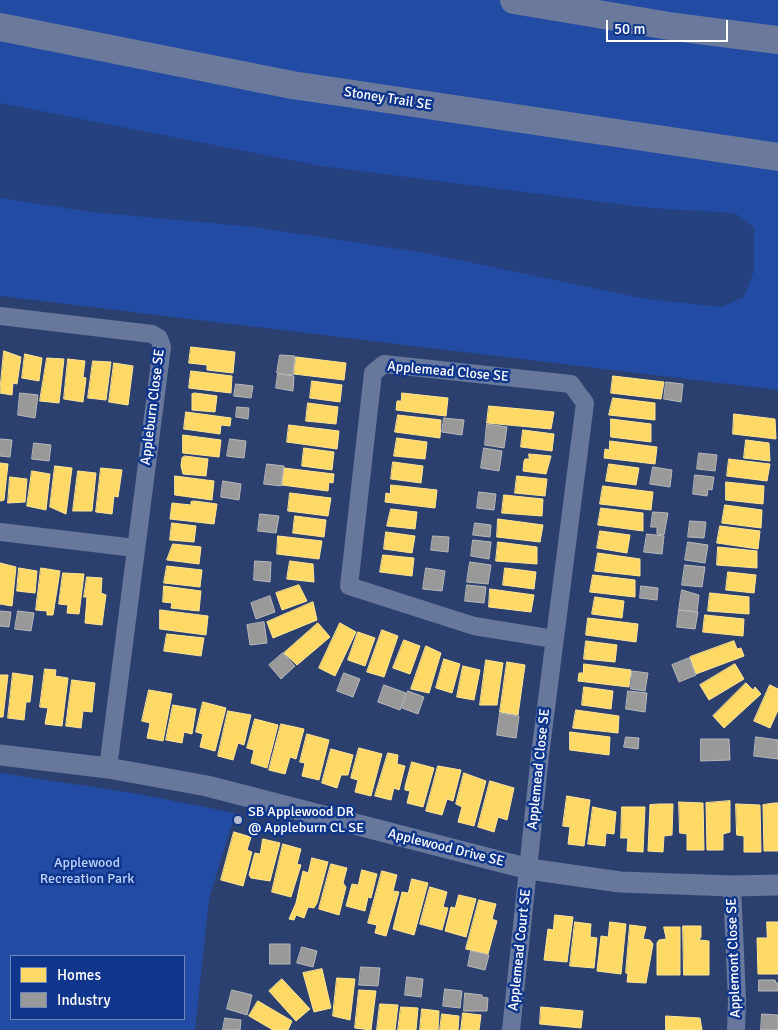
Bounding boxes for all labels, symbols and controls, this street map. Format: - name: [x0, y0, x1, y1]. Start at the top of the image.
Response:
- scale bar: [608, 10, 730, 42]
- text: 50 m: [614, 20, 645, 38]
- street label: Stoney Trail SE: [343, 84, 433, 114]
- street label: Appleburn Close SE: [138, 348, 168, 466]
- street label: Applemead Close SE: [387, 358, 509, 386]
- street label: Applemead Close SE: [524, 708, 554, 830]
- place label: SB Applewood DR @ Appleburn CL SE: [248, 804, 364, 836]
- marker: SB Applewood DR @ Appleburn CL SE: [232, 814, 244, 826]
- street label: Applewood Drive SE: [386, 825, 506, 871]
- park label: Applewood Recreation Park: [40, 855, 134, 888]
- street label: Applemead Court SE: [505, 888, 535, 1012]
- street label: Applemont Close SE: [724, 898, 744, 1018]
- legend: [10, 955, 185, 1020]
- text: Homes: [57, 966, 101, 984]
- text: Industry: [57, 991, 110, 1009]

